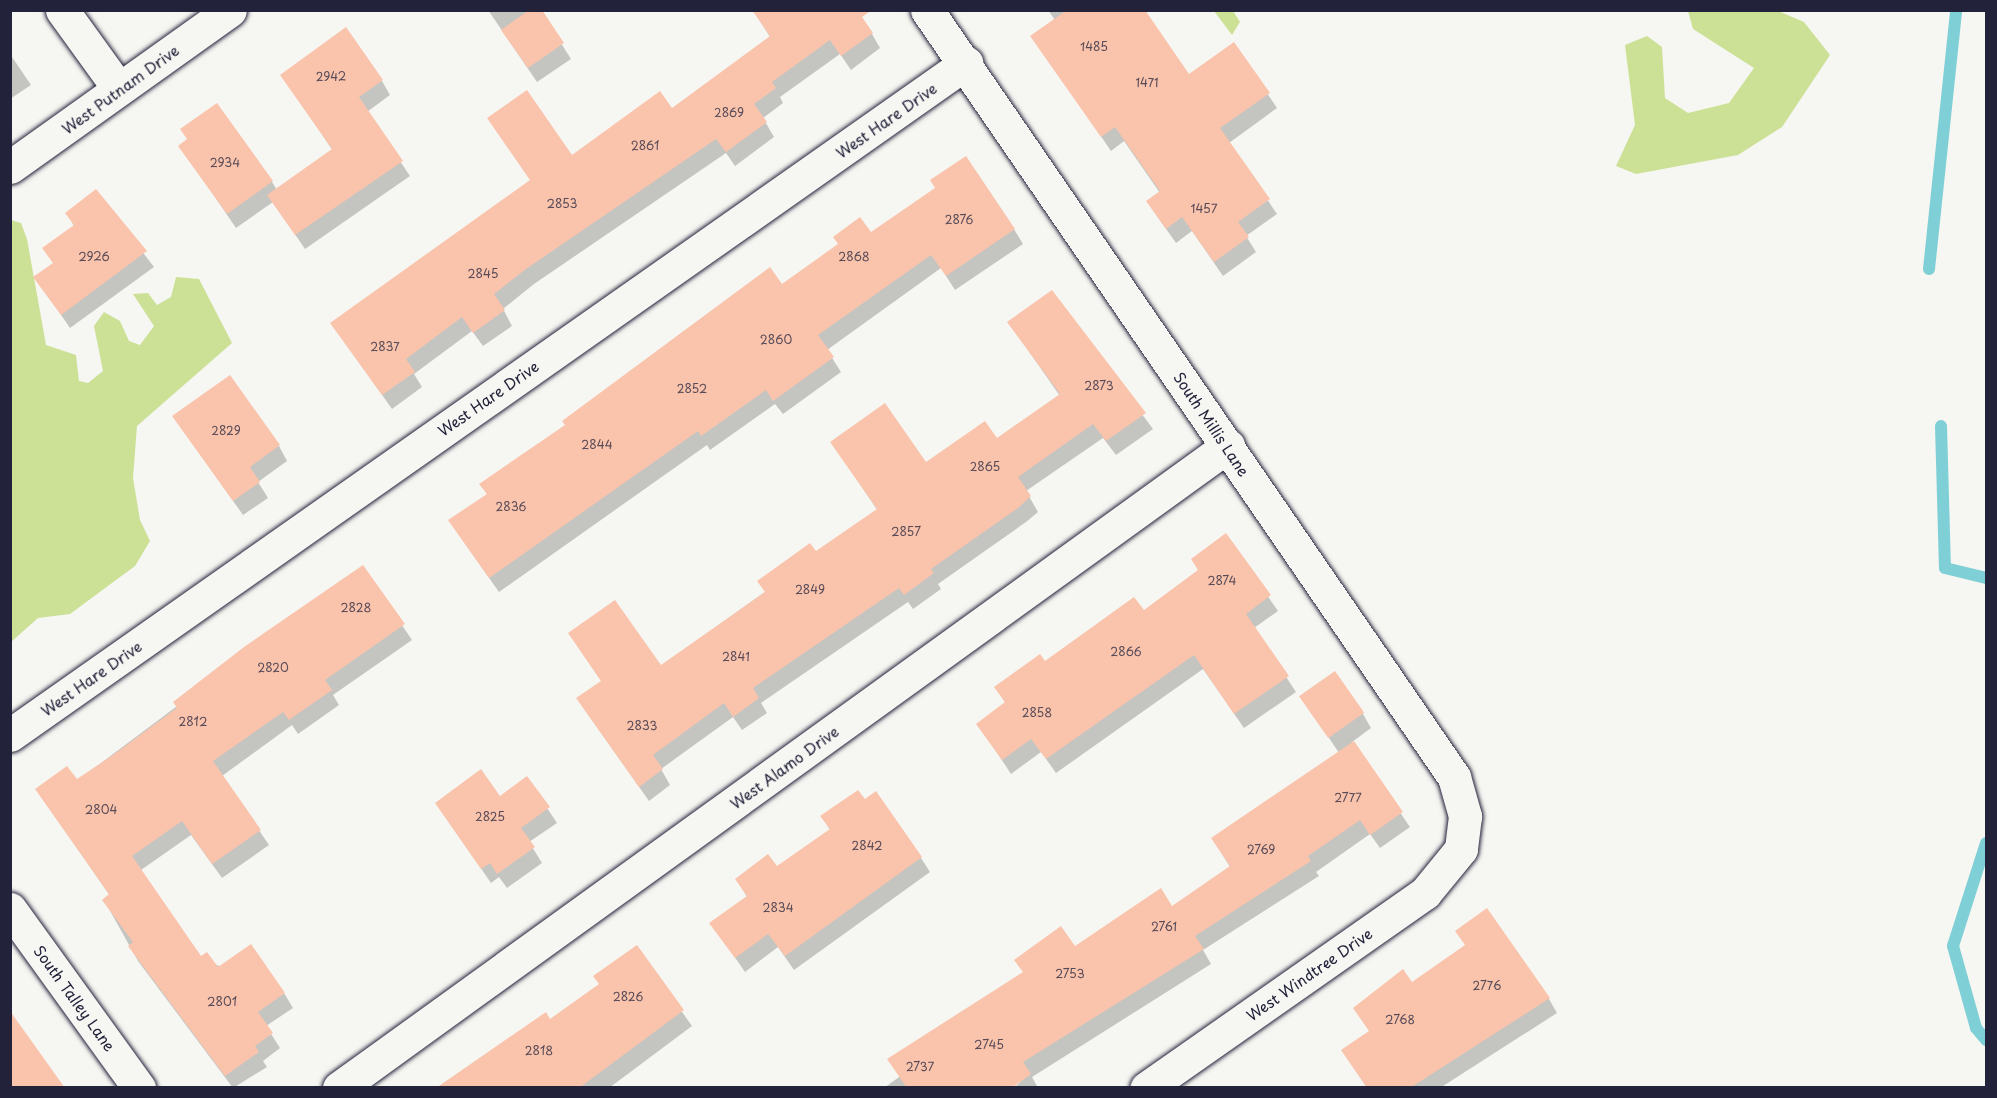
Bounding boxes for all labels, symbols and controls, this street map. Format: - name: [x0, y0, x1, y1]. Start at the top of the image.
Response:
- house number: 1485: [1080, 40, 1108, 54]
- street label: West Putnam Drive: [58, 41, 182, 137]
- house number: 2942: [316, 70, 346, 84]
- house number: 1471: [1135, 76, 1159, 90]
- street label: West Hare Drive: [832, 79, 940, 161]
- house number: 2869: [714, 106, 744, 120]
- house number: 2861: [631, 139, 659, 153]
- house number: 2934: [210, 156, 240, 170]
- house number: 2853: [546, 197, 578, 211]
- house number: 1457: [1191, 202, 1217, 216]
- house number: 2876: [945, 213, 973, 227]
- house number: 2926: [78, 250, 110, 264]
- house number: 2868: [838, 250, 870, 264]
- house number: 2845: [468, 267, 498, 281]
- house number: 2860: [760, 333, 792, 347]
- house number: 2837: [370, 340, 400, 354]
- street label: West Hare Drive: [434, 357, 542, 439]
- street label: South Millis Lane: [1170, 368, 1254, 480]
- house number: 2873: [1084, 379, 1114, 393]
- house number: 2852: [677, 382, 707, 396]
- house number: 2829: [211, 424, 241, 438]
- house number: 2844: [581, 438, 613, 452]
- house number: 2865: [970, 460, 1000, 474]
- house number: 2836: [496, 500, 526, 514]
- house number: 2857: [891, 525, 921, 539]
- house number: 2874: [1207, 574, 1237, 588]
- house number: 2849: [795, 583, 825, 597]
- house number: 2828: [341, 601, 371, 615]
- street label: West Hare Drive: [37, 637, 145, 719]
- house number: 2866: [1110, 645, 1142, 659]
- house number: 2841: [722, 650, 750, 664]
- house number: 2820: [257, 661, 289, 675]
- house number: 2858: [1022, 706, 1052, 720]
- house number: 2812: [178, 715, 208, 729]
- house number: 2833: [626, 719, 658, 733]
- street label: West Alamo Drive: [726, 722, 842, 812]
- house number: 2777: [1334, 791, 1362, 805]
- house number: 2804: [85, 803, 117, 817]
- house number: 2825: [475, 810, 505, 824]
- house number: 2842: [851, 839, 883, 853]
- house number: 2769: [1247, 843, 1275, 857]
- house number: 2834: [762, 901, 794, 915]
- house number: 2761: [1151, 920, 1177, 934]
- street label: West Windtree Drive: [1242, 924, 1376, 1024]
- street label: South Talley Lane: [30, 941, 120, 1055]
- house number: 2753: [1055, 967, 1085, 981]
- house number: 2776: [1472, 979, 1502, 993]
- house number: 2826: [613, 990, 643, 1004]
- house number: 2801: [207, 995, 237, 1009]
- house number: 2768: [1385, 1013, 1415, 1027]
- house number: 2745: [974, 1038, 1004, 1052]
- house number: 2818: [525, 1044, 553, 1058]
- house number: 2737: [906, 1060, 934, 1074]

